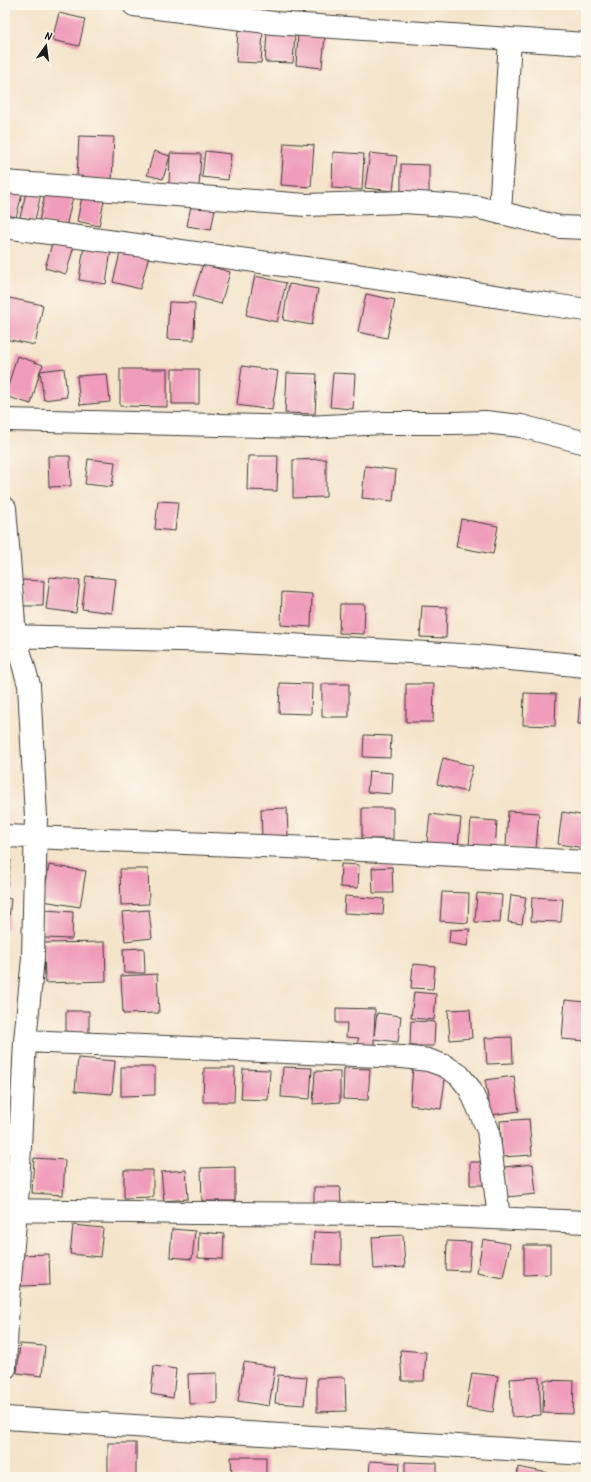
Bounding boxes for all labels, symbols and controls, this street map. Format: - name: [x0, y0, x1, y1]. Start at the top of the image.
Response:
- north arrow: [26, 26, 66, 66]
- text: N: [43, 28, 54, 47]

